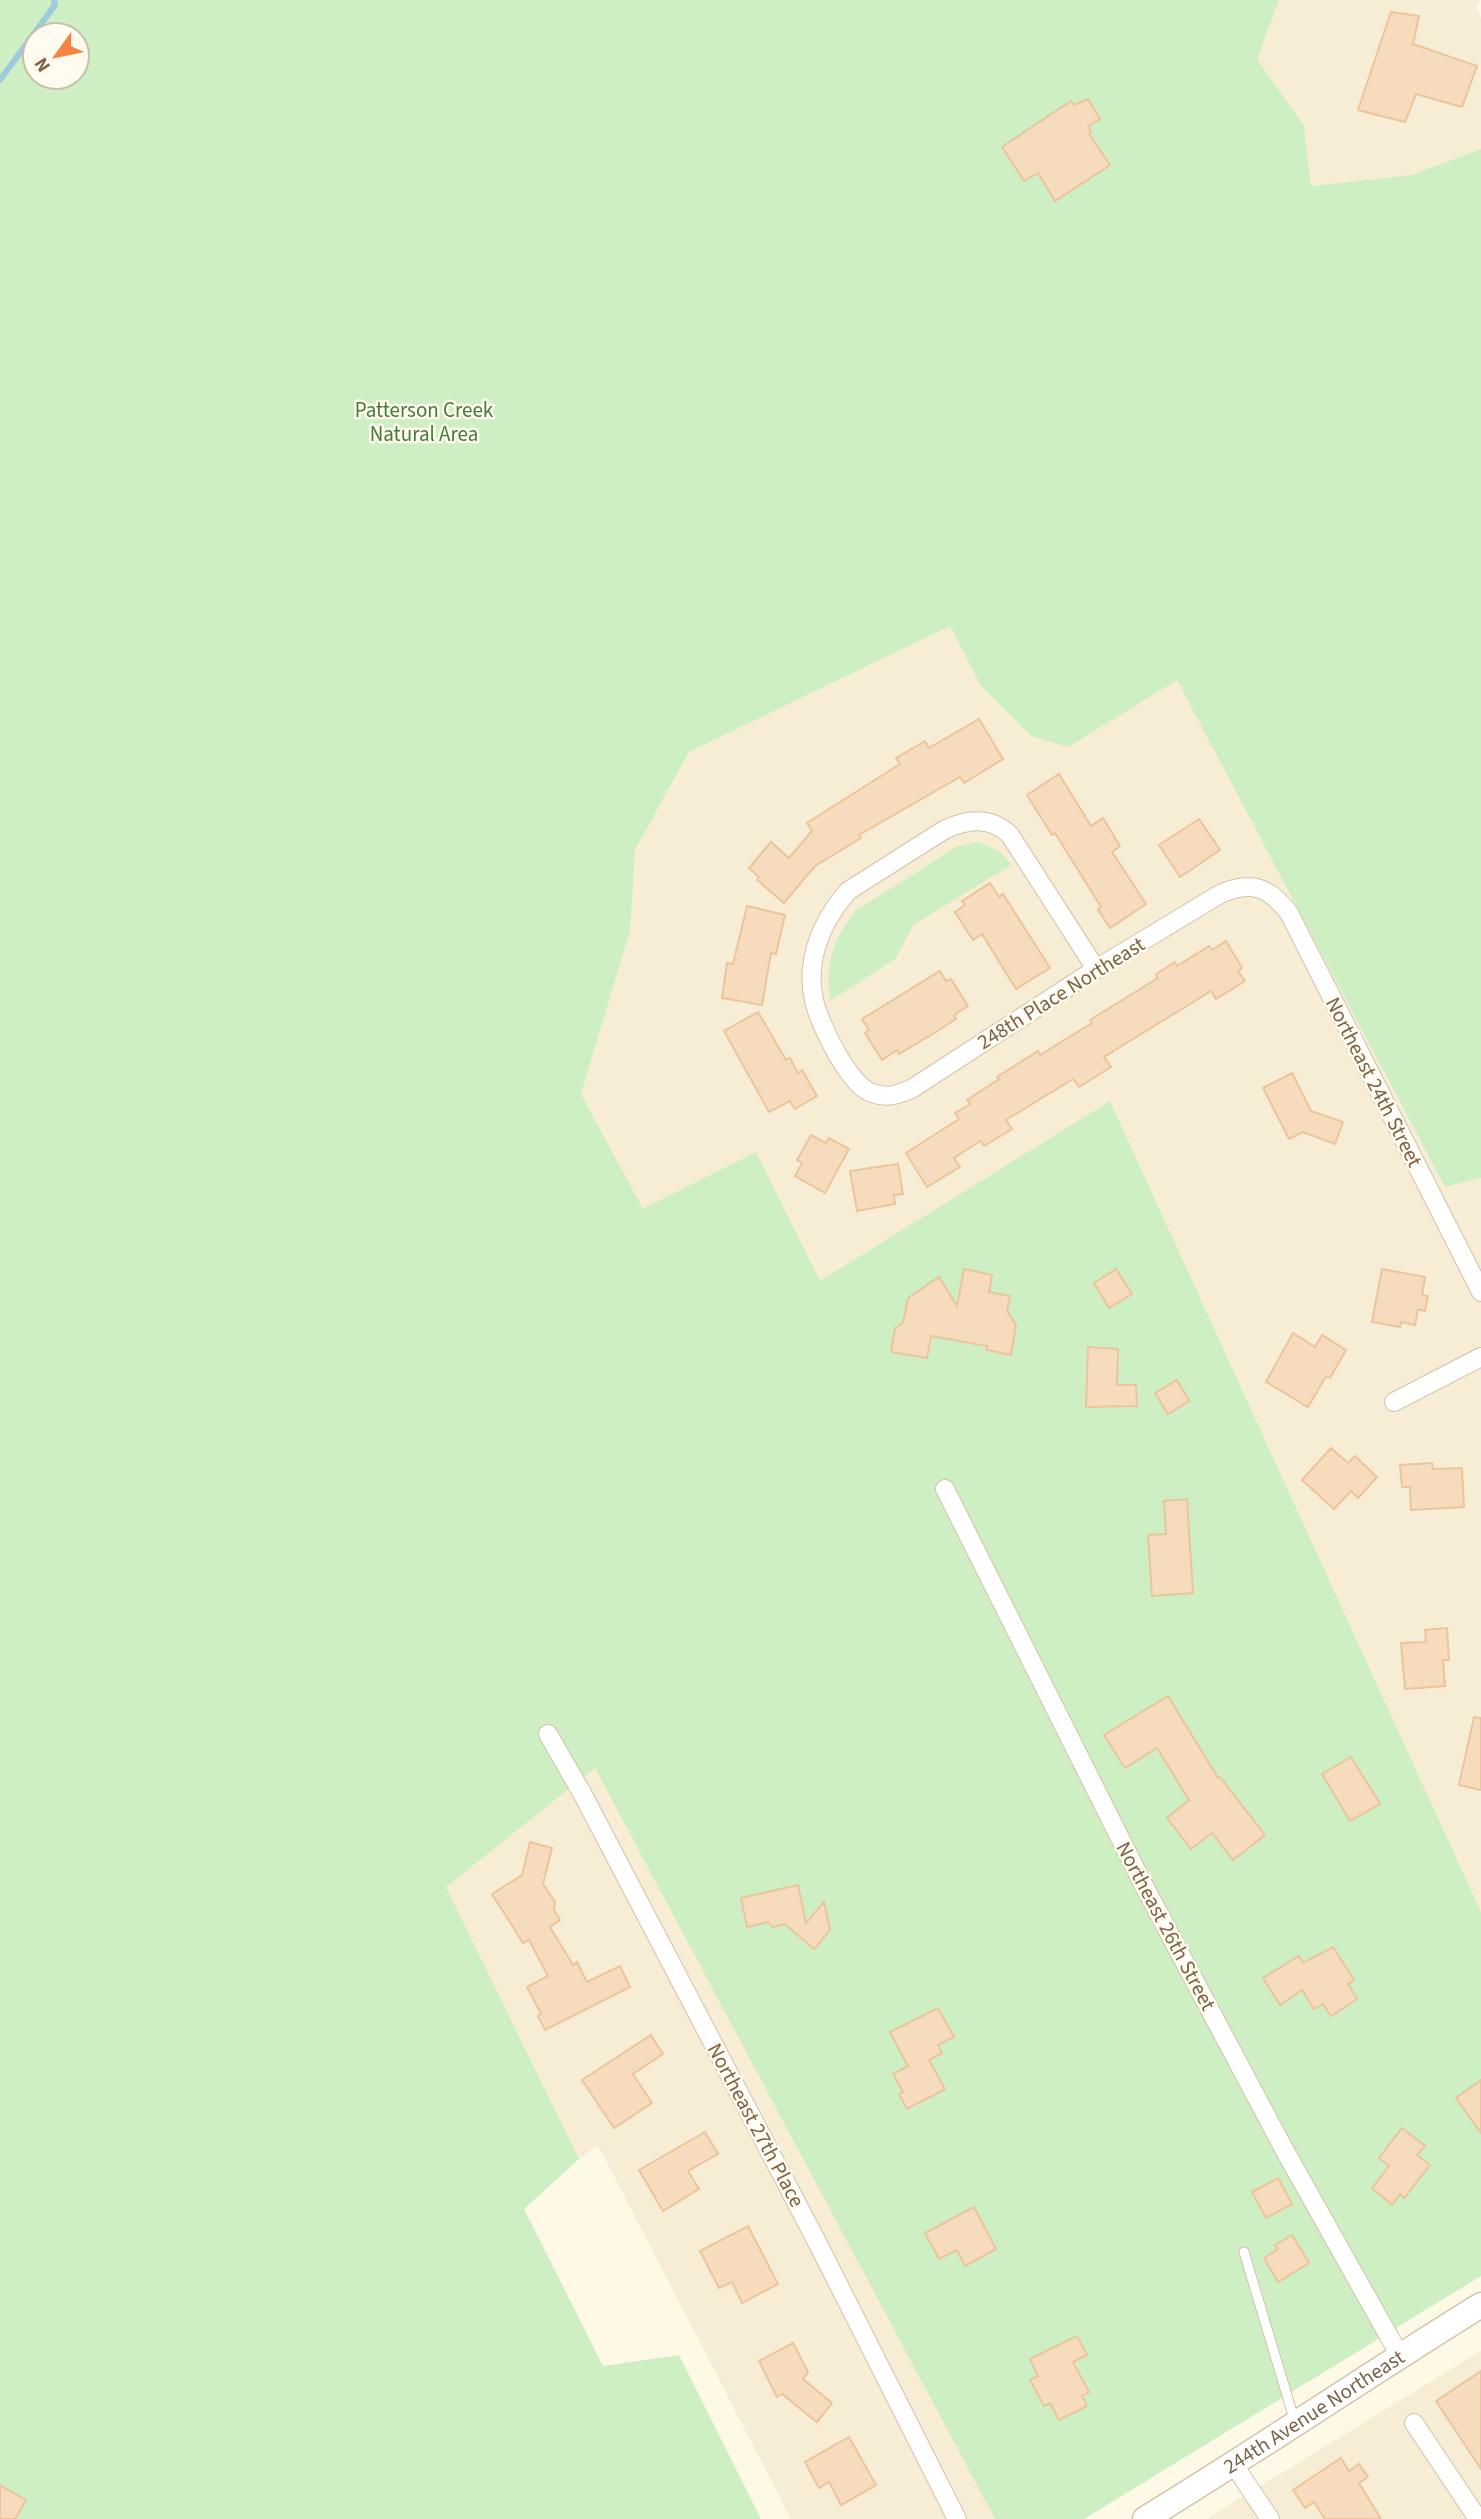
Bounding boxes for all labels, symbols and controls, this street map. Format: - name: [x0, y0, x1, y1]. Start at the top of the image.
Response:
- north arrow: [21, 21, 91, 91]
- text: N: [28, 52, 58, 77]
- park label: Patterson Creek Natural Area: [355, 395, 494, 449]
- street label: 248th Place Northeast: [971, 929, 1151, 1057]
- street label: Northeast 24th Street: [1318, 992, 1430, 1172]
- street label: Northeast 26th Street: [1109, 1836, 1223, 2016]
- street label: Northeast 27th Place: [700, 2038, 812, 2212]
- street label: 244th Avenue Northeast: [1217, 2342, 1410, 2481]

